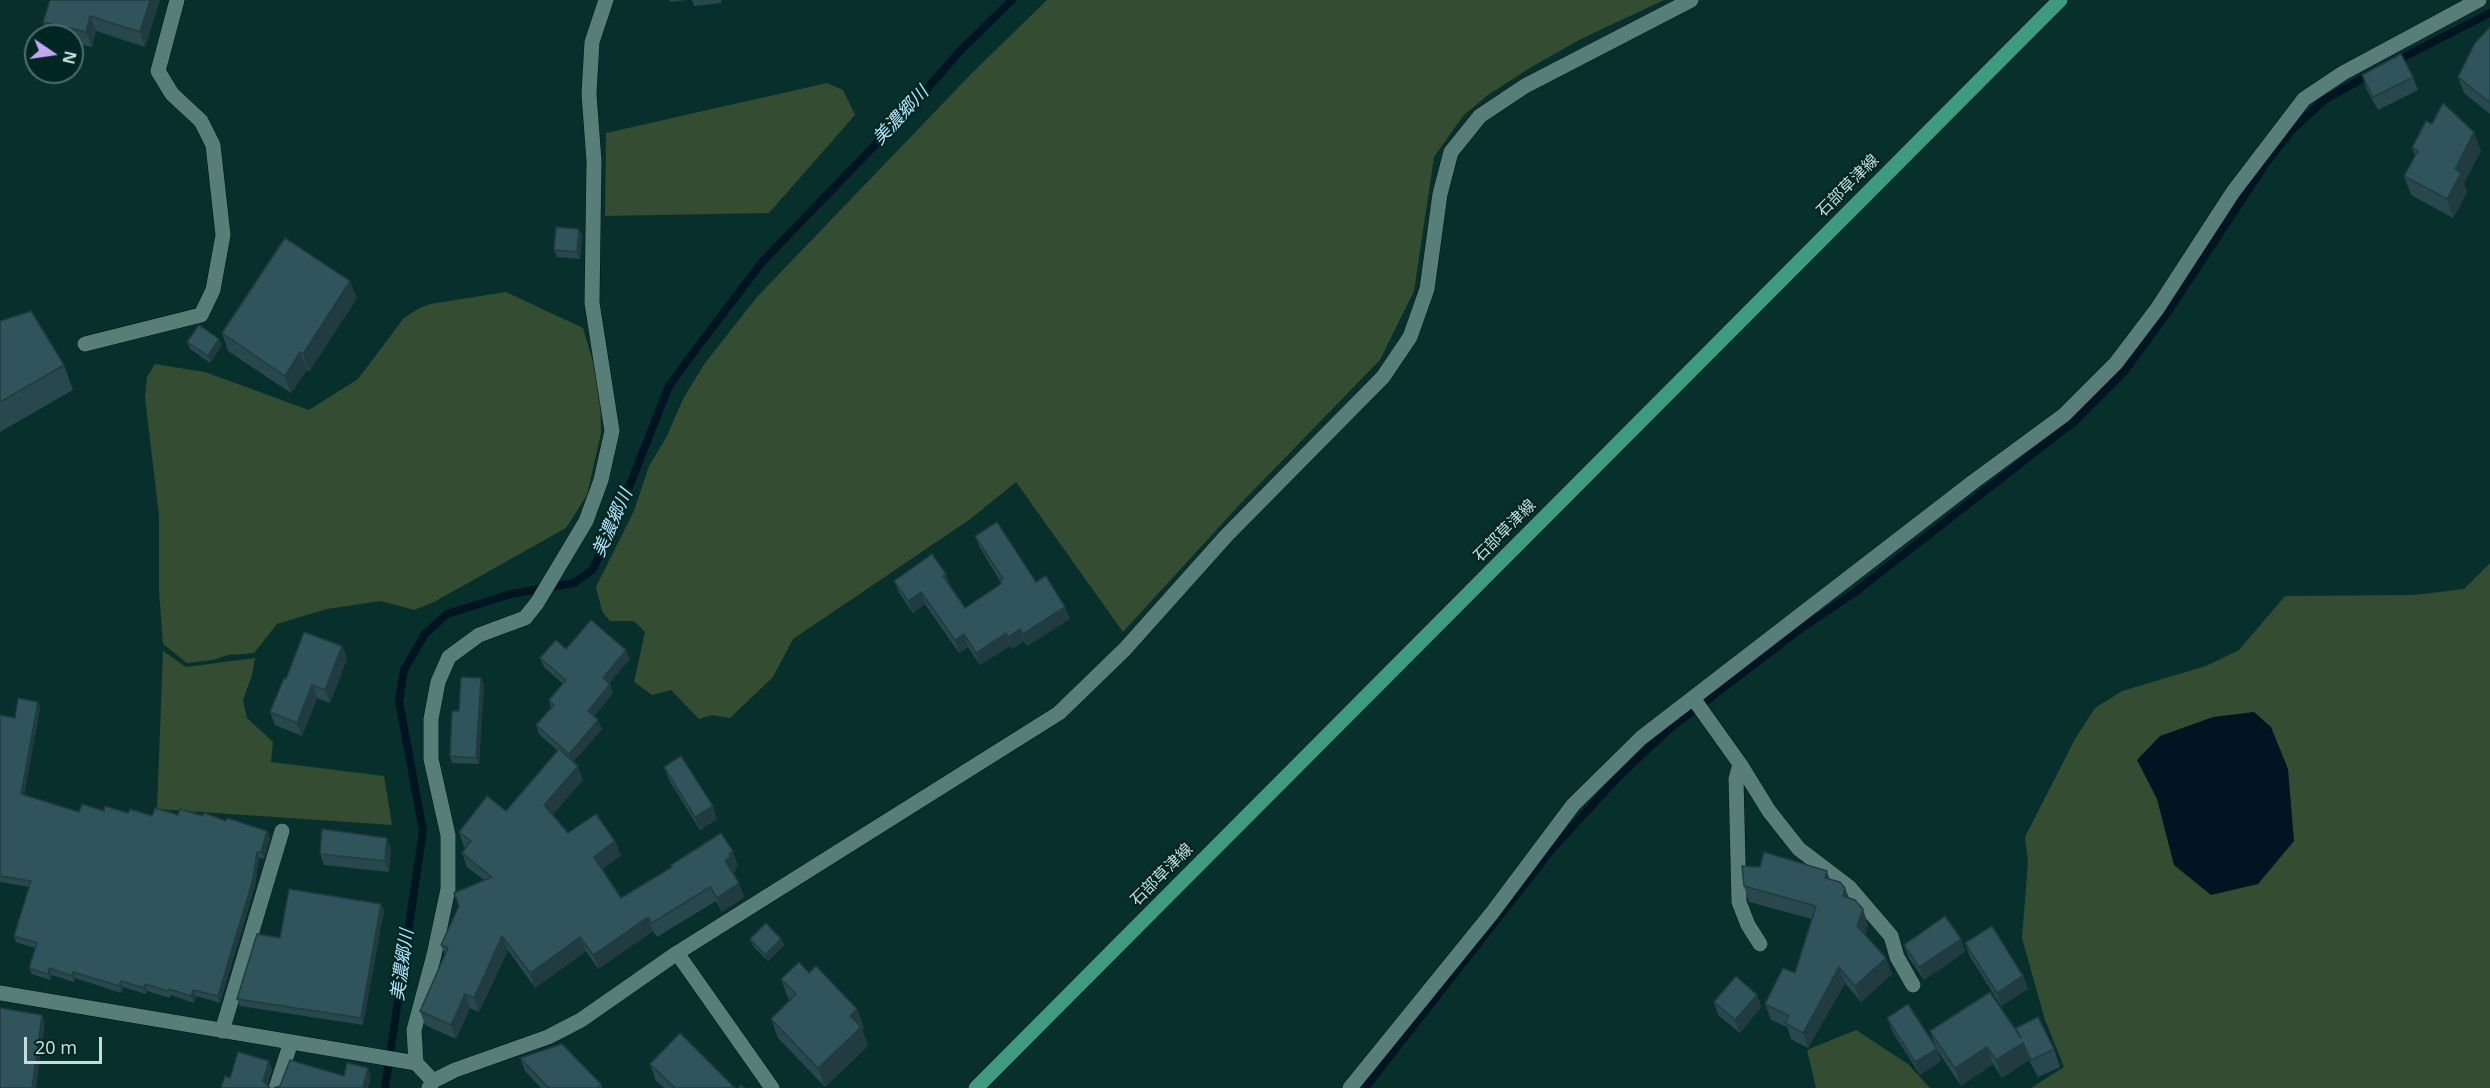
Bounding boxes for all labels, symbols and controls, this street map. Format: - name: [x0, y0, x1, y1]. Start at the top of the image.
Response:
- north arrow: [24, 24, 84, 84]
- text: N: [57, 49, 82, 66]
- water label: 美濃郷川: [869, 82, 933, 150]
- street label: 石部草津線: [1813, 151, 1883, 221]
- water label: 美濃郷川: [588, 486, 638, 560]
- street label: 石部草津線: [1470, 496, 1540, 566]
- street label: 石部草津線: [1127, 840, 1197, 910]
- water label: 美濃郷川: [387, 928, 419, 1002]
- scale bar: [27, 1025, 105, 1063]
- text: 20 m: [35, 1035, 77, 1059]

